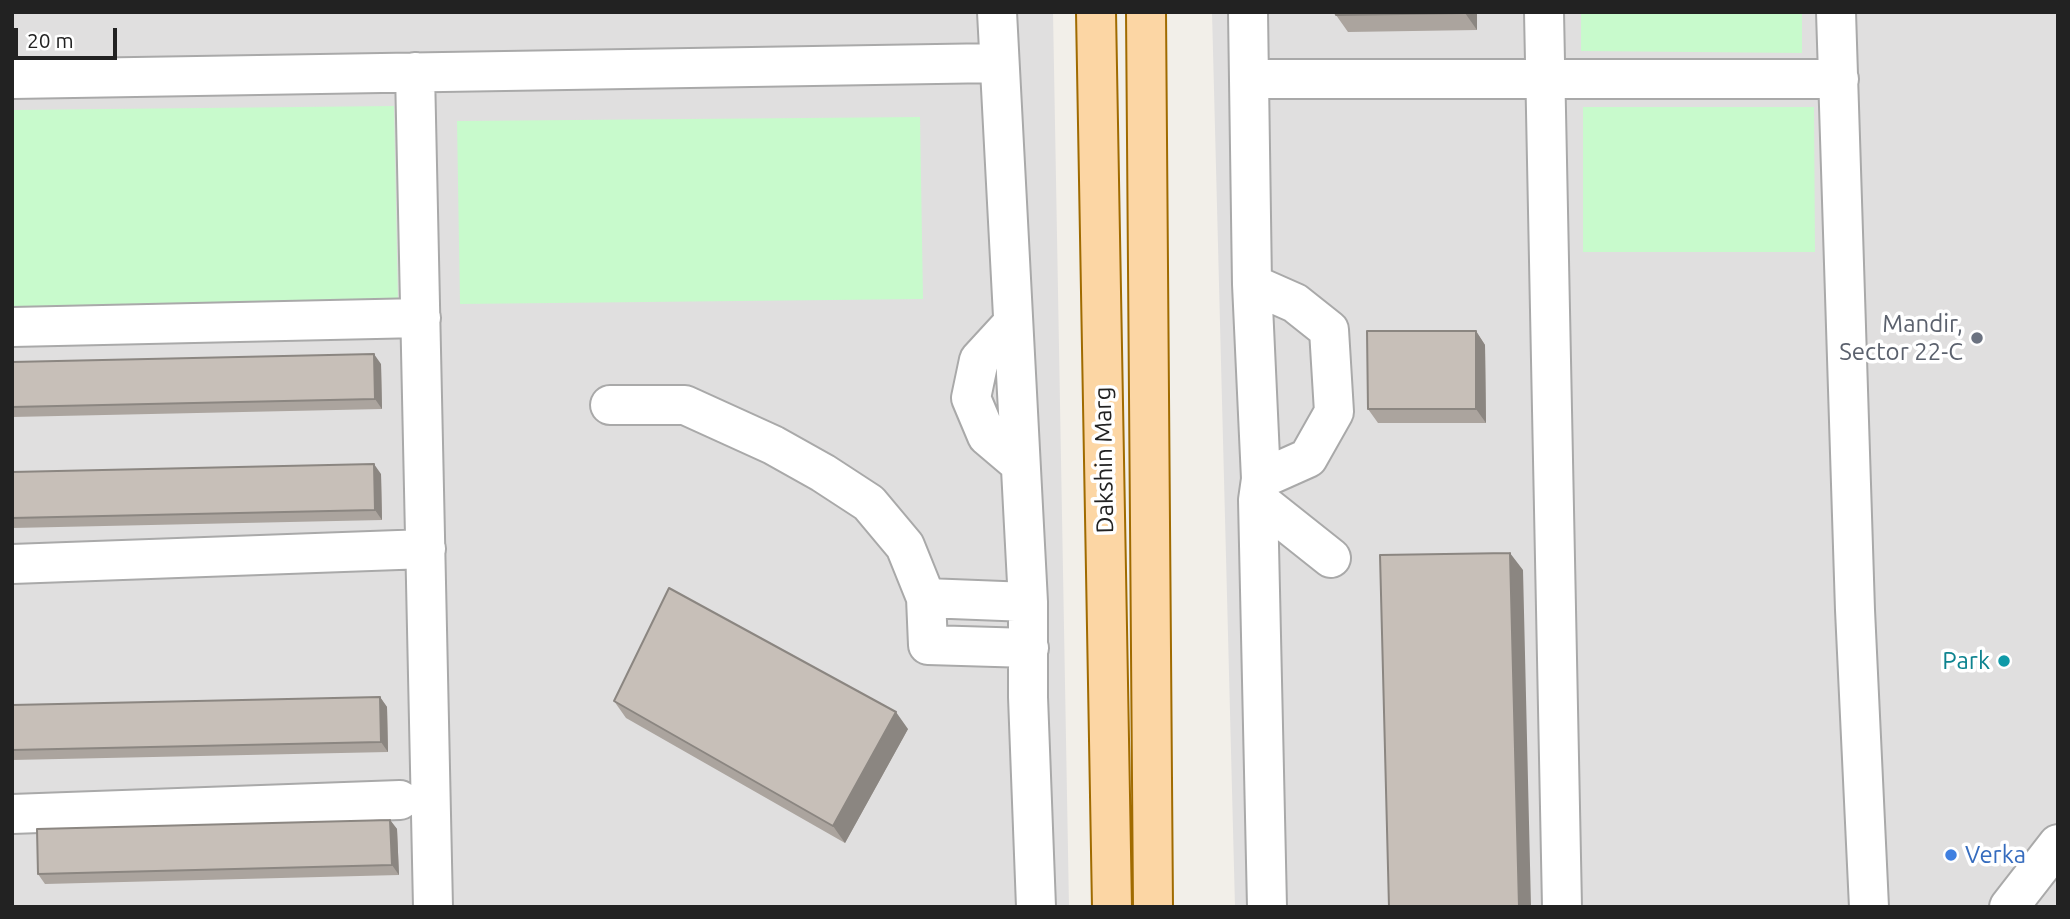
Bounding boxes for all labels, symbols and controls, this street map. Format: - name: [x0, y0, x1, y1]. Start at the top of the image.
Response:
- scale bar: [18, 14, 121, 58]
- text: 20 m: [27, 28, 74, 52]
- place label: Mandir, Sector 22-C: [1839, 310, 1963, 366]
- marker: Mandir, Sector 22-C: [1969, 330, 1985, 346]
- street label: Dakshin Marg: [1088, 386, 1120, 534]
- place label: Park: [1942, 647, 1990, 675]
- marker: Park: [1996, 653, 2012, 669]
- place label: Verka: [1965, 841, 2026, 869]
- marker: Verka: [1943, 847, 1959, 863]

